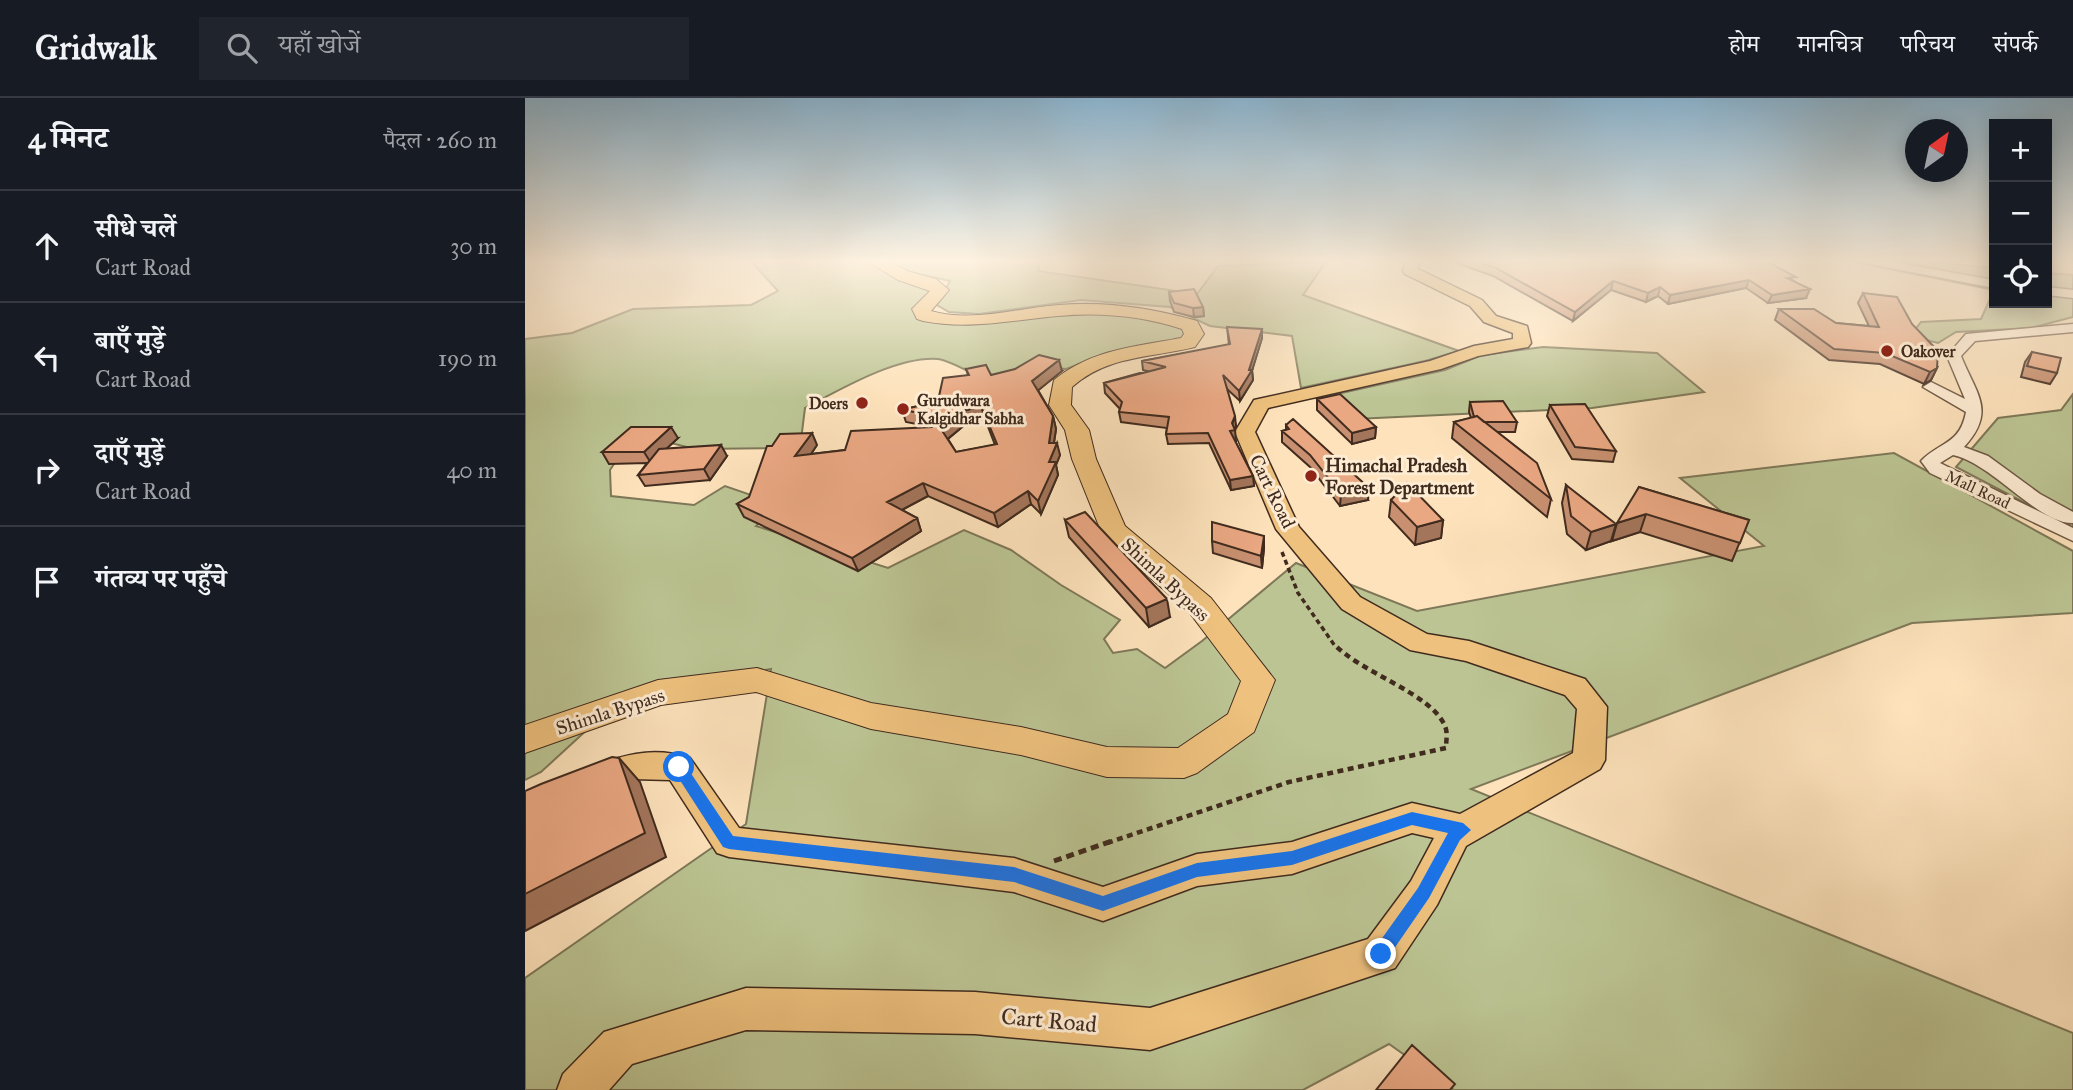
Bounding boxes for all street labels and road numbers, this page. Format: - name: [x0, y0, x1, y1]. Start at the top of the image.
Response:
- street label: Cart Road: [1245, 450, 1300, 532]
- street label: Mall Road: [1942, 466, 2013, 513]
- street label: Shimla Bypass: [1117, 533, 1215, 626]
- street label: Shimla Bypass: [553, 683, 667, 740]
- street label: Cart Road: [1000, 1002, 1099, 1038]

